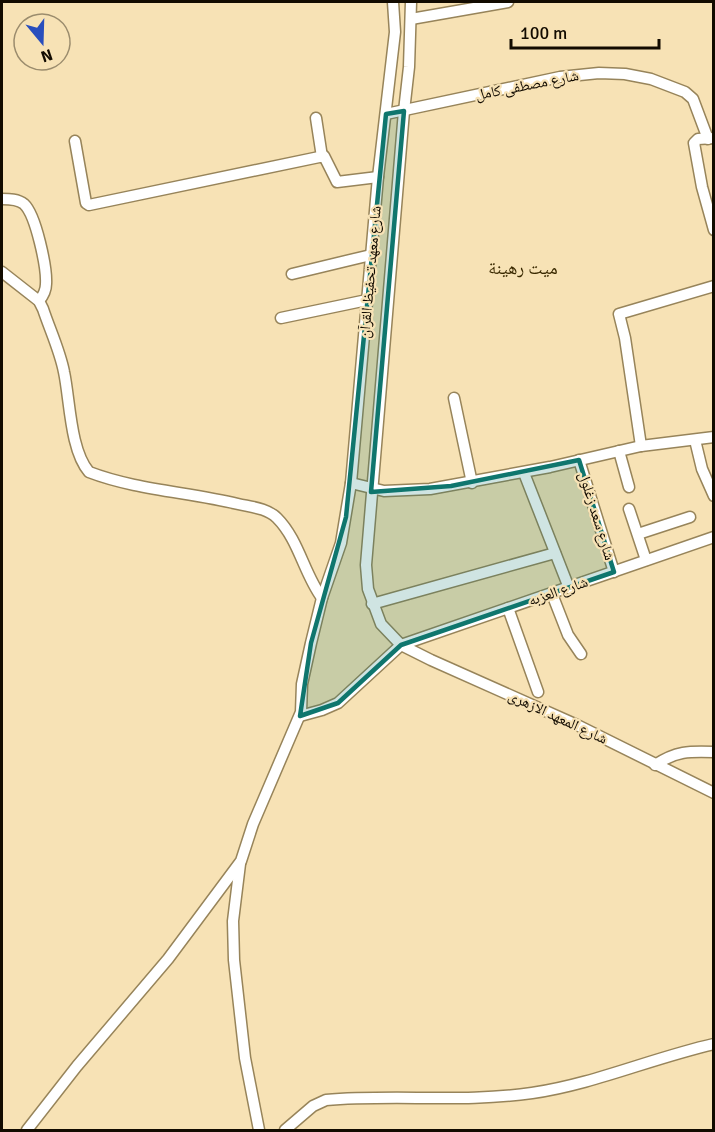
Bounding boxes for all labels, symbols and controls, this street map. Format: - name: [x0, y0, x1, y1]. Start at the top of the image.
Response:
- north arrow: [12, 12, 72, 72]
- scale bar: [511, 12, 660, 50]
- text: 100 m: [520, 22, 567, 44]
- text: N: [38, 44, 55, 67]
- street label: شارع مصطفى كامل: [474, 66, 581, 105]
- street label: شارع معهد تحفيظ القرآن: [355, 205, 386, 339]
- district label: ميت رهينة: [488, 257, 558, 279]
- street label: شارع سعد زغلول: [574, 470, 619, 563]
- street label: شارع العزبه: [526, 572, 591, 611]
- street label: شارع المعهد الازهرى: [505, 686, 610, 749]

